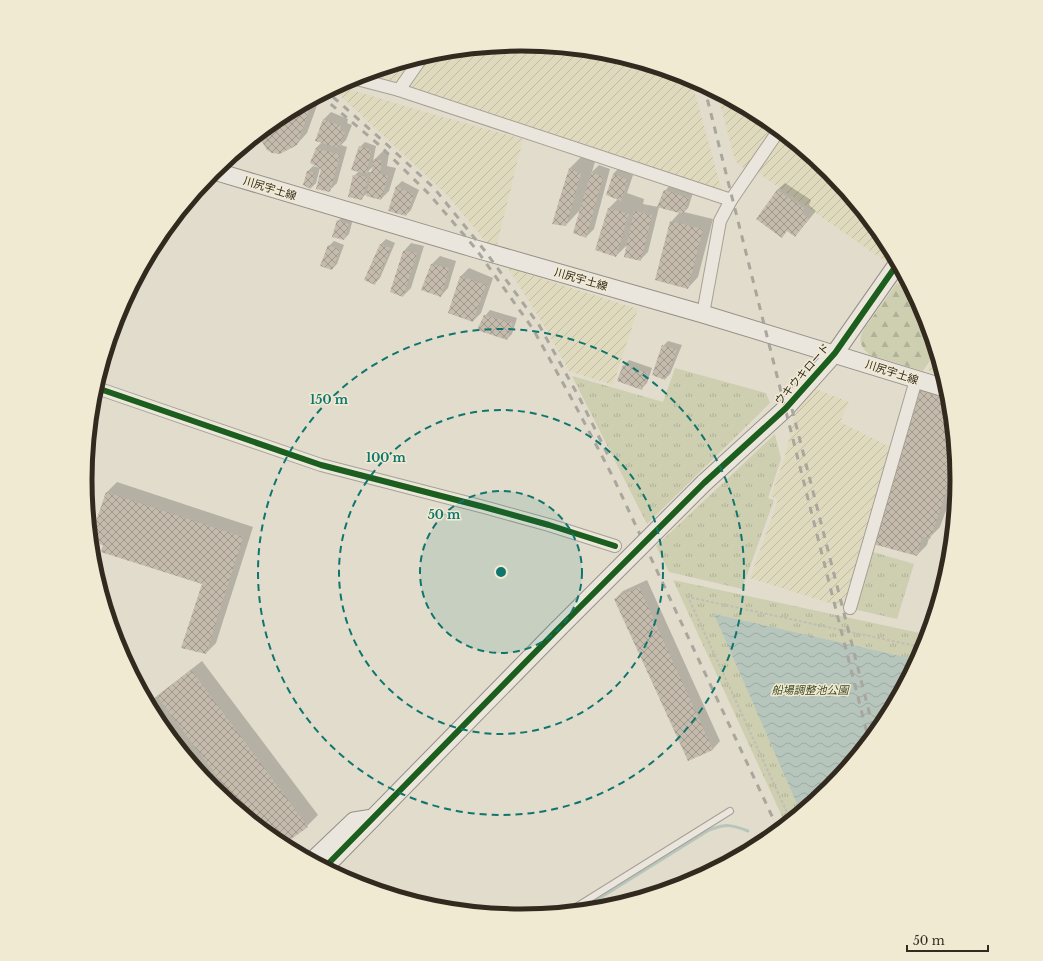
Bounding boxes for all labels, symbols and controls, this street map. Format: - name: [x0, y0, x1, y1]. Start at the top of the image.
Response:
- street label: 川尻宇土線: [242, 173, 298, 203]
- street label: 川尻宇土線: [553, 265, 609, 293]
- street label: ウキウキロード: [771, 340, 833, 408]
- street label: 川尻宇土線: [864, 357, 920, 387]
- text: 150 m: [310, 392, 349, 407]
- text: 100 m: [366, 450, 407, 465]
- text: 50 m: [428, 507, 461, 522]
- centre of rings: [494, 565, 508, 579]
- park label: 船場調整池公園: [772, 683, 850, 697]
- scale bar: [907, 927, 988, 953]
- text: 50 m: [913, 933, 945, 948]

